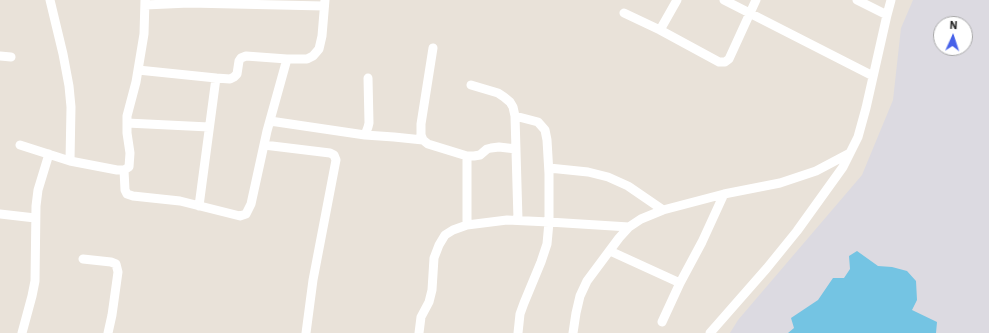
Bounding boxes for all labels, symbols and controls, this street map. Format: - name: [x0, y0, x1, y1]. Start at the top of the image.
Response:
- north arrow: [933, 16, 973, 56]
- text: N: [949, 18, 958, 32]

